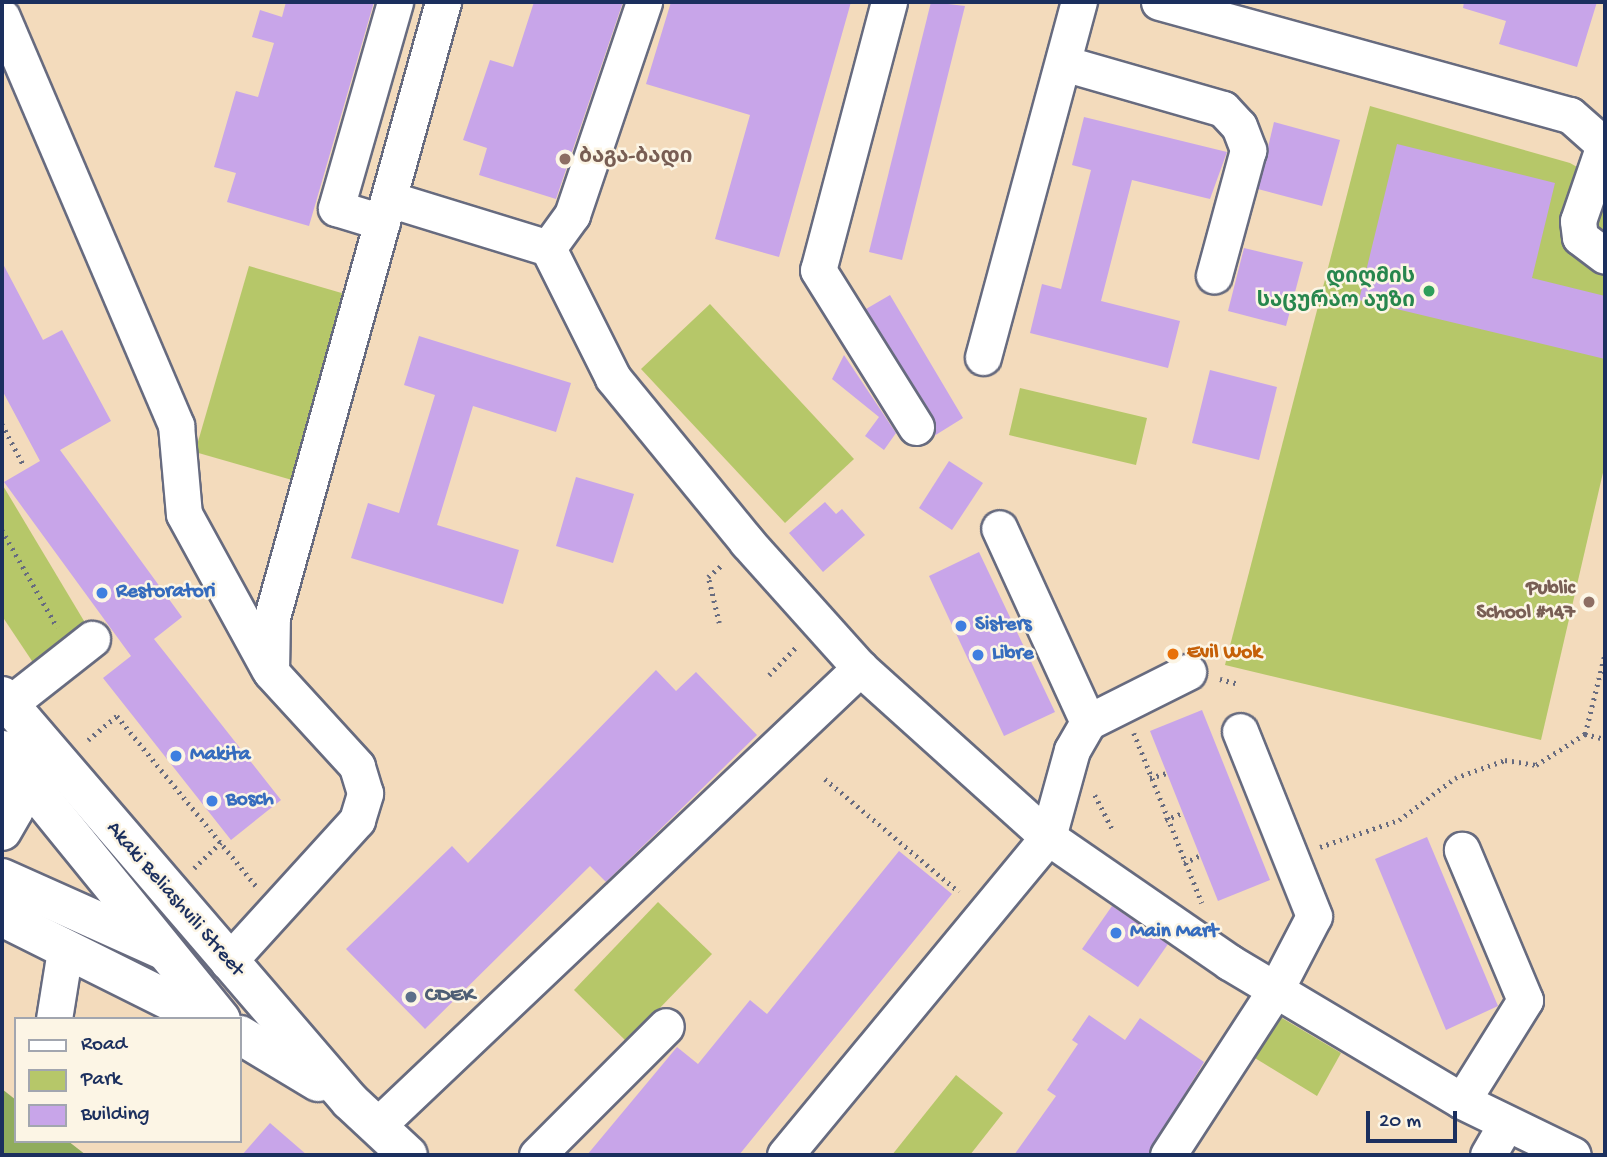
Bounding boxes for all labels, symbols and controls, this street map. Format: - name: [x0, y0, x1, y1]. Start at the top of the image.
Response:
- place label: ბაგა-ბადი: [579, 146, 693, 172]
- marker: ბაგა-ბადი: [557, 151, 573, 167]
- place label: დიღმის საცურაო აუზი: [1257, 266, 1415, 316]
- marker: დიღმის საცურაო აუზი: [1421, 283, 1437, 299]
- place label: Public School #147: [1477, 577, 1575, 627]
- place label: Restoratori: [116, 580, 216, 606]
- marker: Restoratori: [94, 585, 110, 601]
- marker: Public School #147: [1581, 594, 1597, 610]
- place label: Sisters: [975, 613, 1032, 639]
- marker: Sisters: [953, 618, 969, 634]
- place label: Evil Wok: [1187, 641, 1262, 667]
- place label: Libre: [992, 642, 1034, 668]
- marker: Evil Wok: [1165, 646, 1181, 662]
- marker: Libre: [970, 647, 986, 663]
- place label: Makita: [190, 743, 250, 769]
- marker: Makita: [168, 748, 184, 764]
- place label: Bosch: [226, 788, 274, 814]
- marker: Bosch: [204, 793, 220, 809]
- street label: Akaki Beliashvili Street: [100, 817, 248, 983]
- place label: Main Mart: [1130, 920, 1218, 946]
- marker: Main Mart: [1108, 925, 1124, 941]
- place label: CDEK: [425, 984, 475, 1010]
- marker: CDEK: [403, 989, 419, 1005]
- legend: [14, 1017, 242, 1143]
- text: Road: [81, 1033, 127, 1058]
- text: Park: [81, 1068, 121, 1093]
- scale bar: [1369, 1098, 1460, 1142]
- text: Building: [81, 1103, 150, 1128]
- text: 20 m: [1379, 1110, 1421, 1135]

